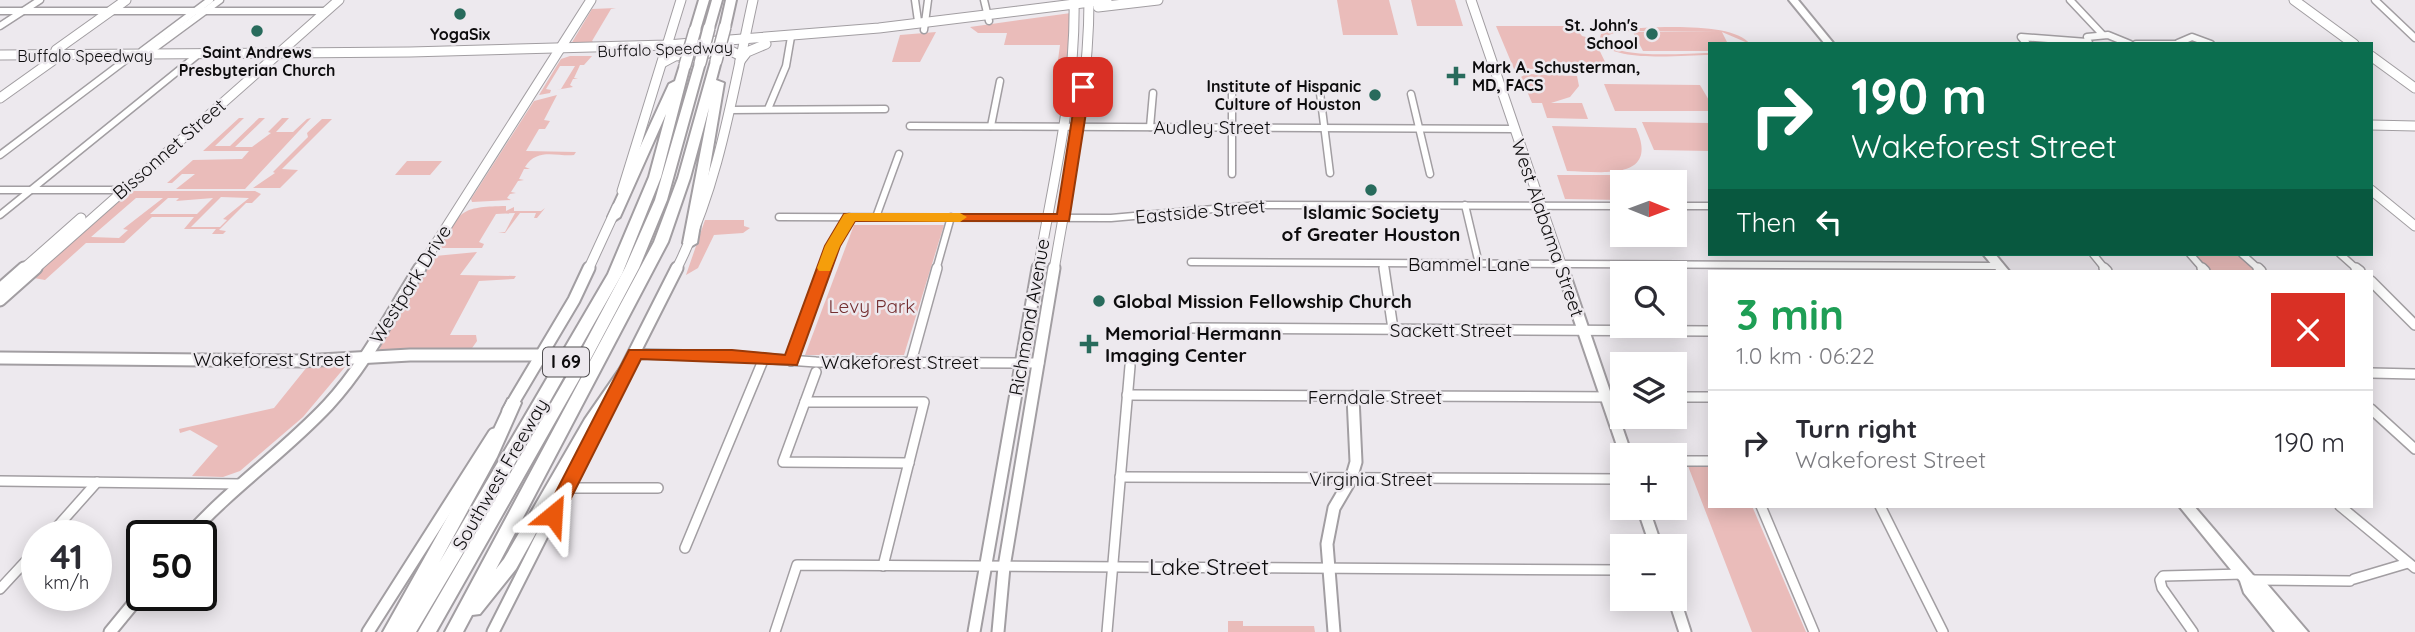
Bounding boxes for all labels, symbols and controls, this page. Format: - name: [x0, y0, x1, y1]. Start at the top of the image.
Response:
- marker: YogaSix: [452, 6, 468, 22]
- place label: St. John's School: [1565, 15, 1638, 53]
- marker: Saint Andrews Presbyterian Church: [249, 23, 265, 39]
- place label: YogaSix: [430, 24, 490, 44]
- marker: St. John's School: [1644, 26, 1660, 42]
- street label: Buffalo Speedway: [597, 37, 733, 61]
- place label: Saint Andrews Presbyterian Church: [179, 42, 335, 80]
- street label: Buffalo Speedway: [17, 46, 153, 66]
- pin: [1053, 57, 1113, 117]
- place label: Mark A. Schusterman, MD, FACS: [1472, 57, 1640, 95]
- text: 190 m: [1851, 65, 1987, 126]
- marker: Mark A. Schusterman, MD, FACS: [1446, 66, 1466, 86]
- icon: arrive: [1064, 68, 1102, 106]
- icon: right: [1736, 70, 1827, 161]
- place label: Institute of Hispanic Culture of Houston: [1207, 76, 1361, 114]
- marker: Institute of Hispanic Culture of Houston: [1367, 87, 1383, 103]
- street label: Bissonnet Street: [108, 93, 230, 205]
- street label: Audley Street: [1153, 115, 1271, 139]
- text: Wakeforest Street: [1851, 126, 2117, 166]
- street label: West Alabama Street: [1506, 136, 1590, 320]
- north arrow: [1610, 170, 1687, 247]
- map controls: [1610, 170, 1687, 611]
- marker: Islamic Society of Greater Houston: [1363, 182, 1379, 198]
- street label: Eastside Street: [1134, 193, 1266, 229]
- place label: Islamic Society of Greater Houston: [1282, 200, 1460, 246]
- icon: left: [1810, 203, 1848, 241]
- text: Then: [1736, 206, 1796, 239]
- street label: Westpark Drive: [364, 220, 456, 348]
- street label: Richmond Avenue: [1003, 237, 1055, 397]
- street label: Bammel Lane: [1408, 252, 1530, 276]
- button: search: [1610, 261, 1687, 338]
- text: 3 min: [1736, 288, 1844, 341]
- place label: Global Mission Fellowship Church: [1113, 289, 1412, 313]
- marker: Global Mission Fellowship Church: [1091, 293, 1107, 309]
- button: close: [2271, 293, 2345, 367]
- park label: Levy Park: [828, 294, 916, 318]
- street label: Sackett Street: [1390, 318, 1512, 342]
- place label: Memorial Hermann Imaging Center: [1105, 321, 1281, 367]
- marker: Memorial Hermann Imaging Center: [1079, 334, 1099, 354]
- text: 1.0 km · 06:22: [1736, 341, 1875, 370]
- street label: Wakeforest Street: [193, 347, 351, 371]
- road number: I 69: [543, 348, 589, 376]
- street label: Wakeforest Street: [821, 350, 979, 374]
- button: layers: [1610, 352, 1687, 429]
- street label: Ferndale Street: [1308, 385, 1442, 409]
- street label: Southwest Freeway: [447, 394, 553, 554]
- text: Turn right: [1795, 412, 1917, 445]
- icon: right: [1736, 424, 1774, 462]
- text: 190 m: [2275, 426, 2345, 459]
- button: +: [1610, 443, 1687, 520]
- text: Wakeforest Street: [1795, 445, 1986, 474]
- street label: Virginia Street: [1309, 467, 1433, 491]
- position arrow: [516, 478, 590, 552]
- speed limit sign: 50: [126, 520, 217, 611]
- text: 41: [50, 534, 83, 578]
- button: −: [1610, 534, 1687, 611]
- street label: Lake Street: [1149, 552, 1269, 581]
- text: km/h: [44, 571, 89, 594]

